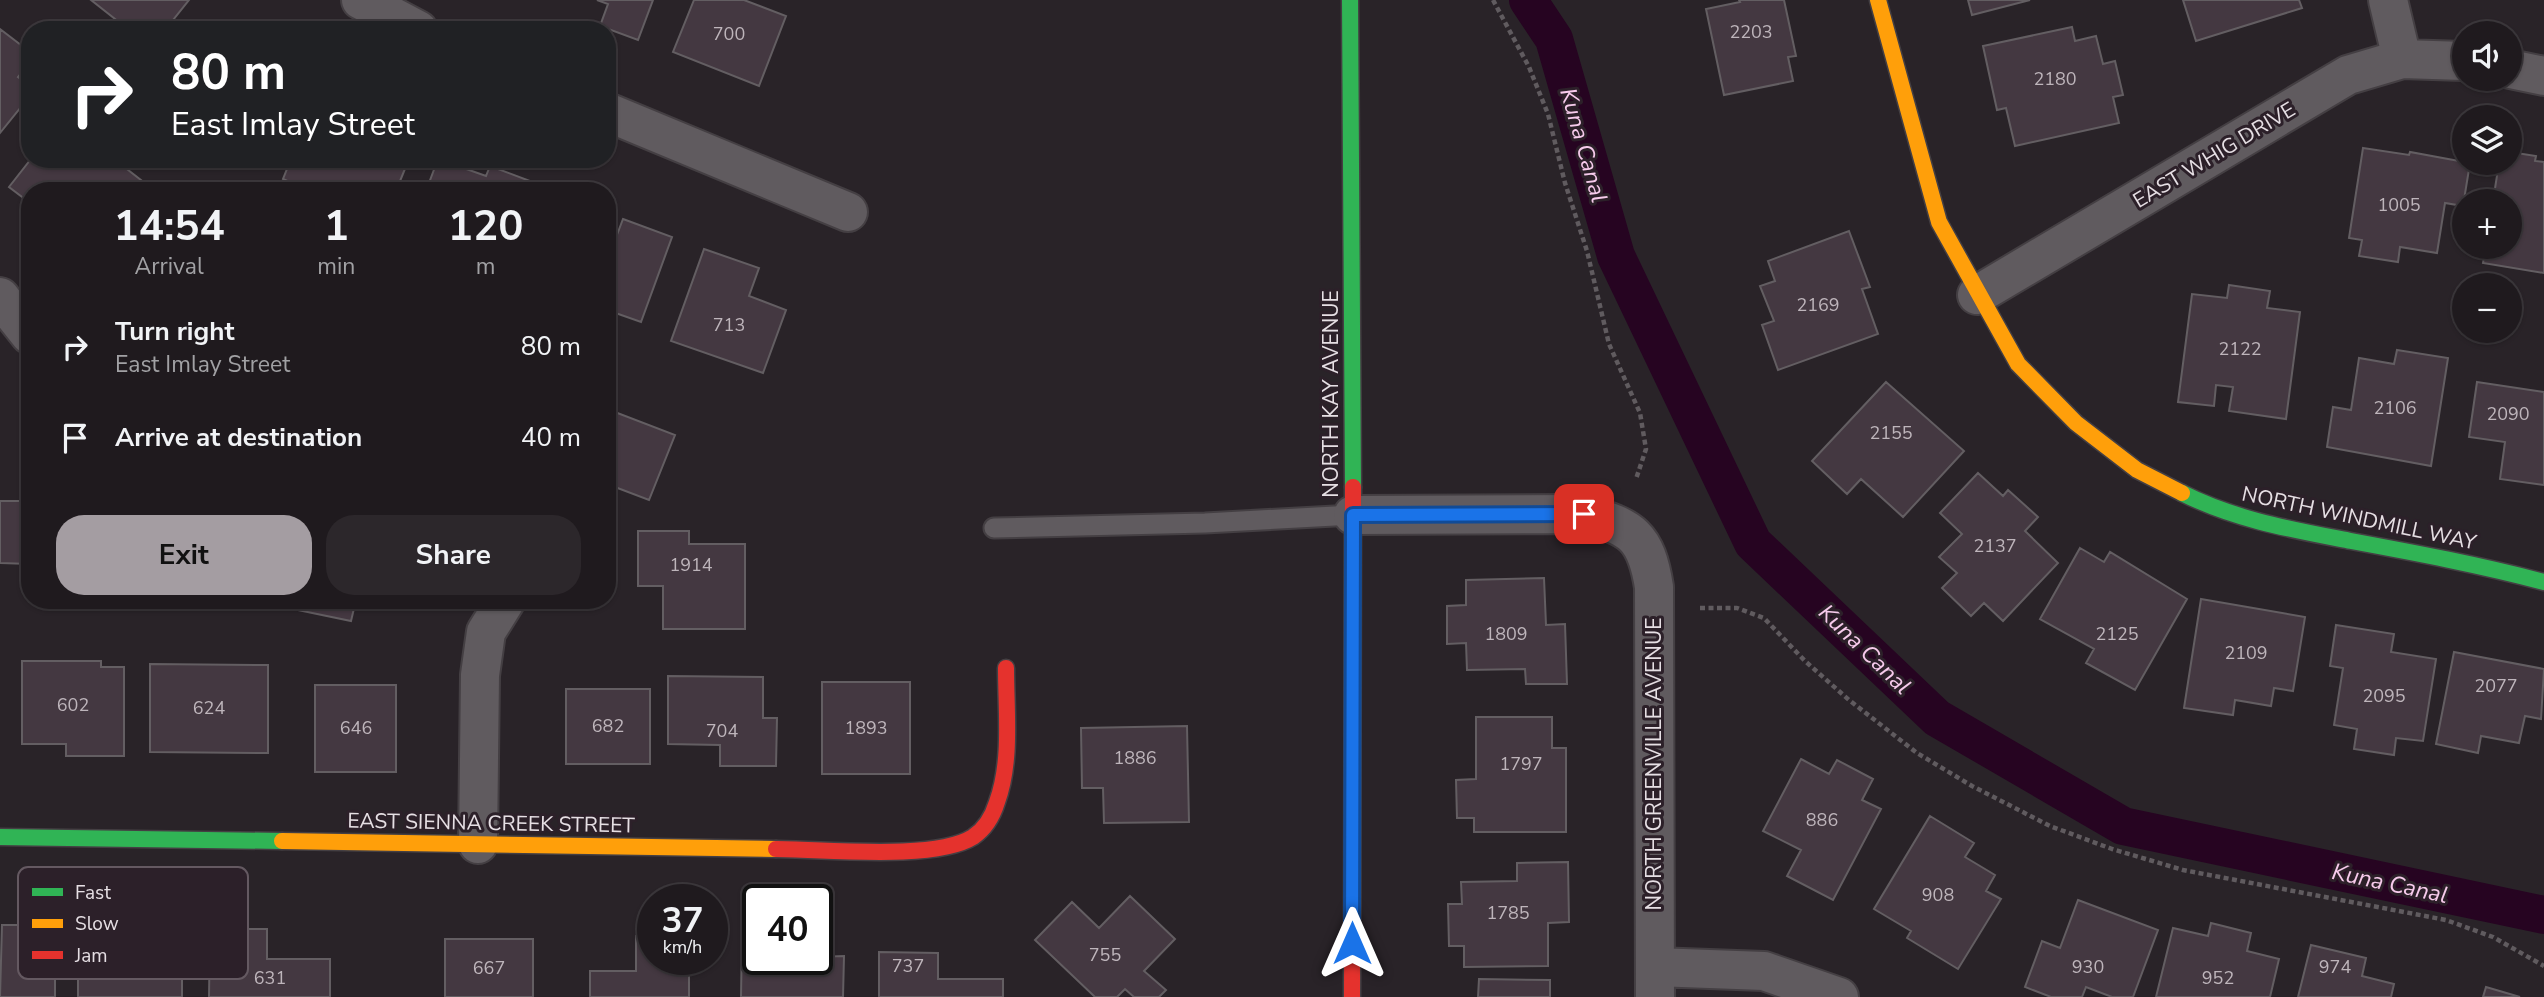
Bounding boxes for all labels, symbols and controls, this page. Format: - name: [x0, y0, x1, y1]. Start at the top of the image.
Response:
- house number: 2203: [1729, 20, 1773, 44]
- map controls: [2452, 21, 2522, 343]
- button: sound: [2452, 21, 2522, 91]
- house number: 700: [713, 22, 745, 46]
- text: 80 m: [171, 39, 286, 106]
- icon: right: [56, 49, 147, 140]
- house number: 2180: [2033, 67, 2077, 91]
- water label: Kuna Canal: [1552, 84, 1615, 206]
- street label: EAST WHIG DRIVE: [2128, 95, 2300, 215]
- text: East Imlay Street: [171, 103, 415, 146]
- button: layers: [2452, 105, 2522, 175]
- button: +: [2452, 189, 2522, 259]
- house number: 1005: [2377, 193, 2421, 217]
- text: 14:54: [114, 198, 225, 255]
- text: 1: [324, 198, 349, 255]
- text: 120: [448, 198, 523, 255]
- text: Arrival: [135, 251, 204, 282]
- text: min: [317, 251, 355, 282]
- text: m: [476, 251, 496, 282]
- button: −: [2452, 273, 2522, 343]
- street label: NORTH KAY AVENUE: [1317, 290, 1345, 498]
- house number: 2169: [1796, 293, 1840, 317]
- house number: 713: [713, 313, 745, 337]
- text: Turn right: [115, 314, 234, 349]
- icon: right: [56, 328, 94, 366]
- text: 80 m: [521, 329, 581, 364]
- house number: 2122: [2218, 337, 2262, 361]
- text: East Imlay Street: [115, 349, 290, 380]
- house number: 2106: [2373, 396, 2417, 420]
- house number: 2090: [2486, 402, 2530, 426]
- icon: arrive: [56, 419, 94, 457]
- text: Arrive at destination: [115, 420, 362, 455]
- text: 40 m: [521, 420, 581, 455]
- house number: 2155: [1869, 421, 1913, 445]
- street label: NORTH WINDMILL WAY: [2239, 479, 2479, 557]
- pin: [1554, 484, 1614, 544]
- icon: arrive: [1565, 495, 1603, 533]
- button: Exit: [56, 515, 312, 595]
- button: Share: [326, 515, 581, 595]
- house number: 2137: [1973, 534, 2017, 558]
- house number: 1914: [669, 553, 713, 577]
- water label: Kuna Canal: [1812, 597, 1918, 701]
- street label: NORTH GREENVILLE AVENUE: [1640, 618, 1668, 910]
- house number: 1809: [1484, 622, 1528, 646]
- house number: 2125: [2095, 622, 2139, 646]
- house number: 2109: [2224, 641, 2268, 665]
- house number: 2077: [2474, 674, 2518, 698]
- house number: 2095: [2362, 684, 2406, 708]
- house number: 602: [57, 693, 89, 717]
- house number: 624: [193, 696, 225, 720]
- house number: 682: [592, 714, 624, 738]
- house number: 646: [340, 716, 372, 740]
- house number: 1893: [844, 716, 888, 740]
- house number: 704: [706, 719, 738, 743]
- house number: 1886: [1113, 746, 1157, 770]
- house number: 1797: [1499, 752, 1543, 776]
- street label: EAST SIENNA CREEK STREET: [347, 806, 635, 840]
- house number: 886: [1806, 808, 1838, 832]
- water label: Kuna Canal: [2329, 856, 2451, 911]
- legend: [18, 867, 248, 979]
- text: Fast: [75, 880, 111, 906]
- house number: 908: [1922, 883, 1954, 907]
- speed limit sign: 40: [742, 884, 833, 975]
- text: 37: [661, 897, 704, 944]
- house number: 1785: [1486, 901, 1530, 925]
- position arrow: [1315, 906, 1389, 980]
- text: Slow: [75, 911, 119, 937]
- text: km/h: [663, 935, 702, 959]
- text: Jam: [74, 943, 108, 969]
- house number: 755: [1089, 943, 1121, 967]
- house number: 737: [892, 954, 924, 978]
- house number: 930: [2072, 955, 2104, 979]
- house number: 974: [2319, 955, 2351, 979]
- house number: 667: [473, 956, 505, 980]
- house number: 631: [254, 966, 286, 990]
- house number: 952: [2202, 966, 2234, 990]

